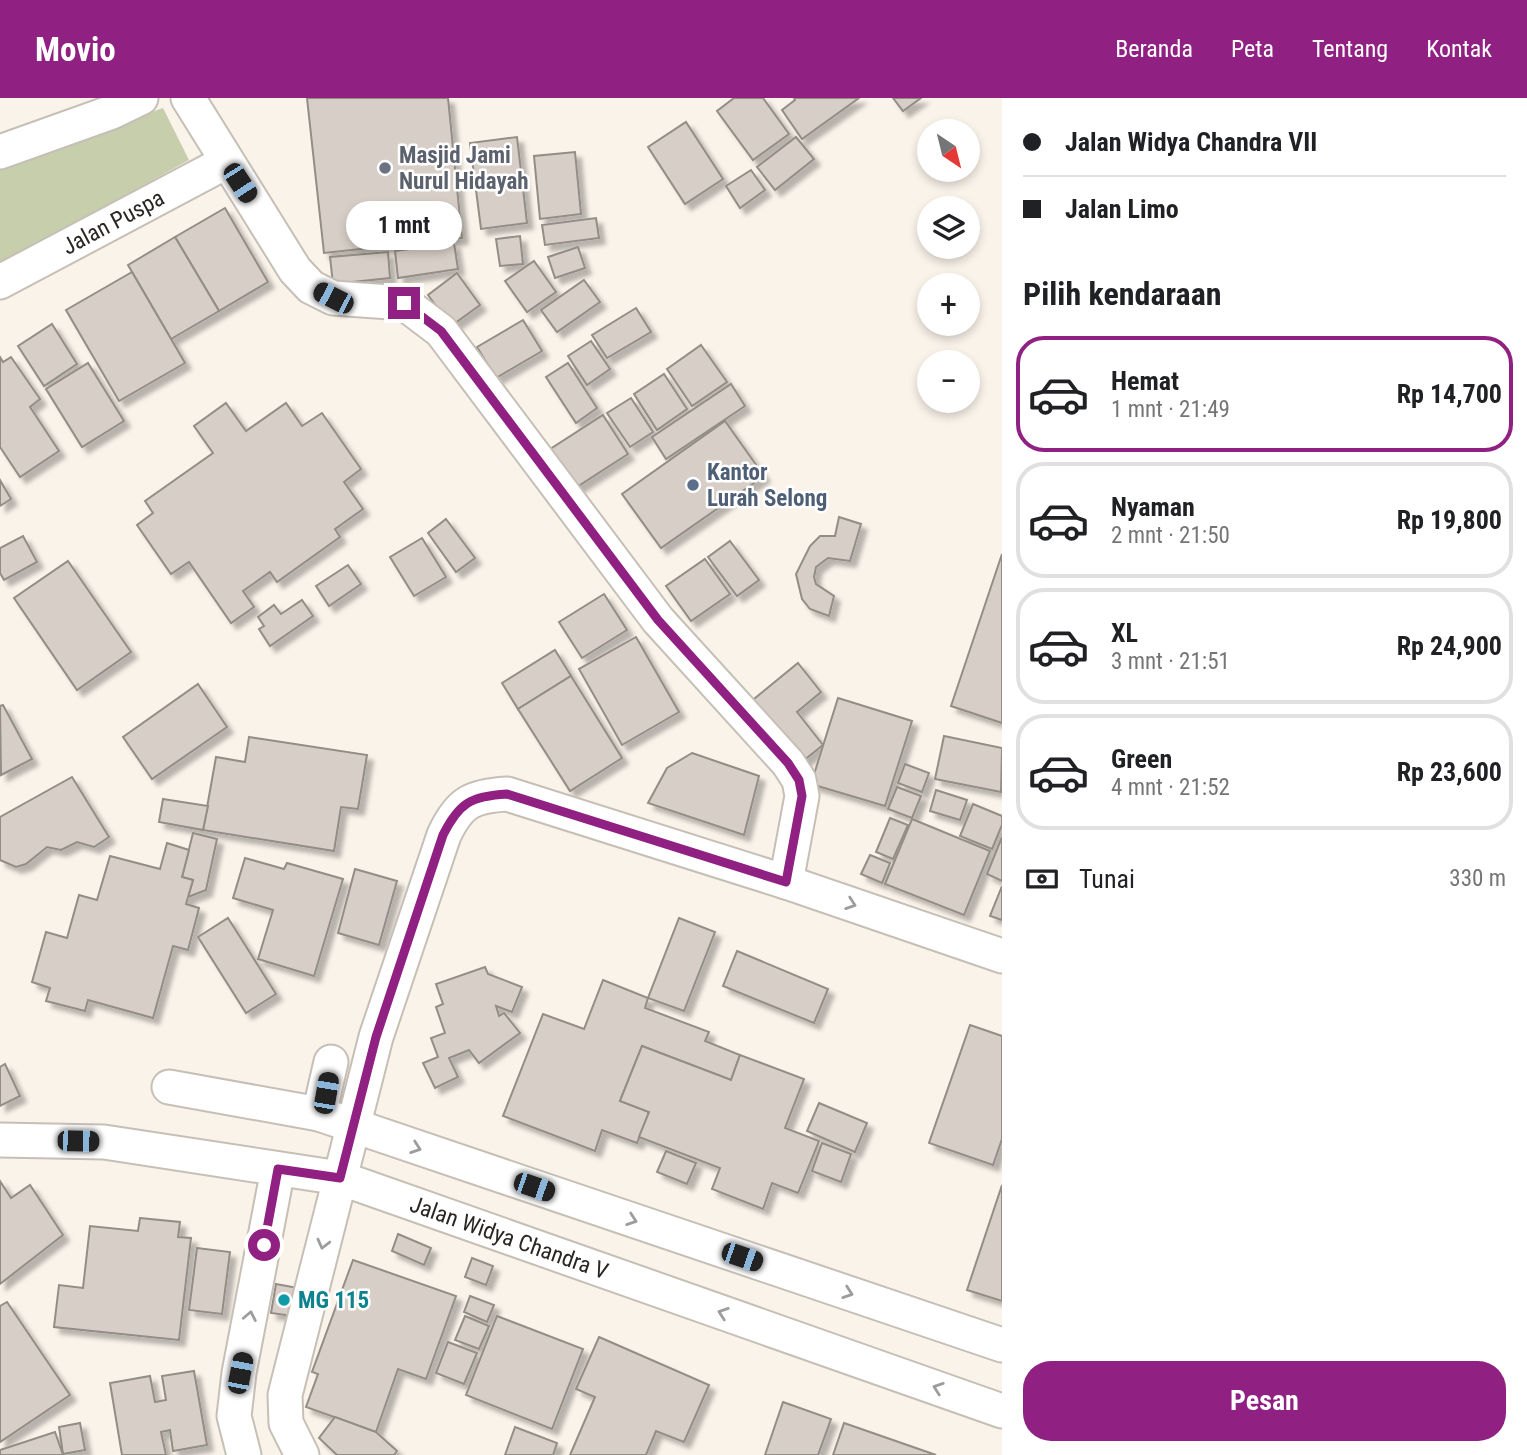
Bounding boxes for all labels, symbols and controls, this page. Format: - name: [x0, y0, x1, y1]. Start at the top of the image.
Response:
- text: Movio: [35, 30, 116, 69]
- text: Beranda: [1115, 35, 1193, 63]
- text: Peta: [1231, 35, 1274, 63]
- text: Tentang: [1312, 35, 1388, 63]
- text: Kontak: [1426, 35, 1492, 63]
- north arrow: [917, 119, 980, 182]
- map controls: [917, 119, 980, 413]
- text: Jalan Widya Chandra VII: [1065, 127, 1317, 157]
- place label: Masjid Jami Nurul Hidayah: [399, 142, 529, 195]
- car: [220, 160, 261, 206]
- marker: Masjid Jami Nurul Hidayah: [377, 160, 393, 176]
- street label: Jalan Puspa: [57, 184, 169, 260]
- text: Jalan Limo: [1065, 194, 1179, 224]
- button: layers: [917, 196, 980, 259]
- callout: 1 mnt: [346, 202, 462, 250]
- text: 1 mnt: [378, 212, 430, 239]
- button: +: [917, 273, 980, 336]
- text: Pilih kendaraan: [1023, 275, 1222, 313]
- car: [310, 279, 357, 317]
- route end: [388, 287, 420, 319]
- button: −: [917, 350, 980, 413]
- icon: car: [1027, 363, 1090, 426]
- text: Hemat: [1111, 366, 1179, 396]
- text: Rp 14,700: [1397, 379, 1502, 409]
- text: 1 mnt · 21:49: [1111, 396, 1230, 423]
- place label: Kantor Lurah Selong: [707, 459, 827, 512]
- marker: Kantor Lurah Selong: [685, 477, 701, 493]
- icon: car: [1027, 489, 1090, 552]
- text: Nyaman: [1111, 492, 1195, 522]
- text: Rp 19,800: [1397, 505, 1502, 535]
- text: 2 mnt · 21:50: [1111, 522, 1230, 549]
- icon: car: [1027, 615, 1090, 678]
- text: XL: [1111, 618, 1138, 648]
- text: Rp 24,900: [1397, 631, 1502, 661]
- text: 3 mnt · 21:51: [1111, 648, 1230, 675]
- icon: car: [1027, 741, 1090, 804]
- text: Green: [1111, 744, 1172, 774]
- text: Rp 23,600: [1397, 757, 1502, 787]
- text: 4 mnt · 21:52: [1111, 774, 1230, 801]
- icon: cash: [1023, 860, 1061, 898]
- text: Tunai: [1079, 864, 1135, 894]
- text: 330 m: [1449, 865, 1506, 892]
- one-way arrow: [844, 896, 857, 910]
- car: [313, 1070, 340, 1116]
- car: [57, 1130, 100, 1152]
- one-way arrow: [410, 1140, 422, 1154]
- car: [511, 1170, 558, 1204]
- street label: Jalan Widya Chandra V: [406, 1190, 612, 1285]
- one-way arrow: [626, 1212, 638, 1227]
- route start: [248, 1229, 280, 1261]
- one-way arrow: [317, 1238, 331, 1250]
- car: [719, 1240, 766, 1274]
- one-way arrow: [841, 1285, 853, 1299]
- place label: MG 115: [298, 1287, 369, 1314]
- marker: MG 115: [276, 1292, 292, 1308]
- one-way arrow: [717, 1307, 730, 1321]
- one-way arrow: [242, 1310, 257, 1322]
- car: [226, 1350, 255, 1396]
- button: Pesan: [1023, 1361, 1506, 1441]
- one-way arrow: [932, 1382, 944, 1396]

